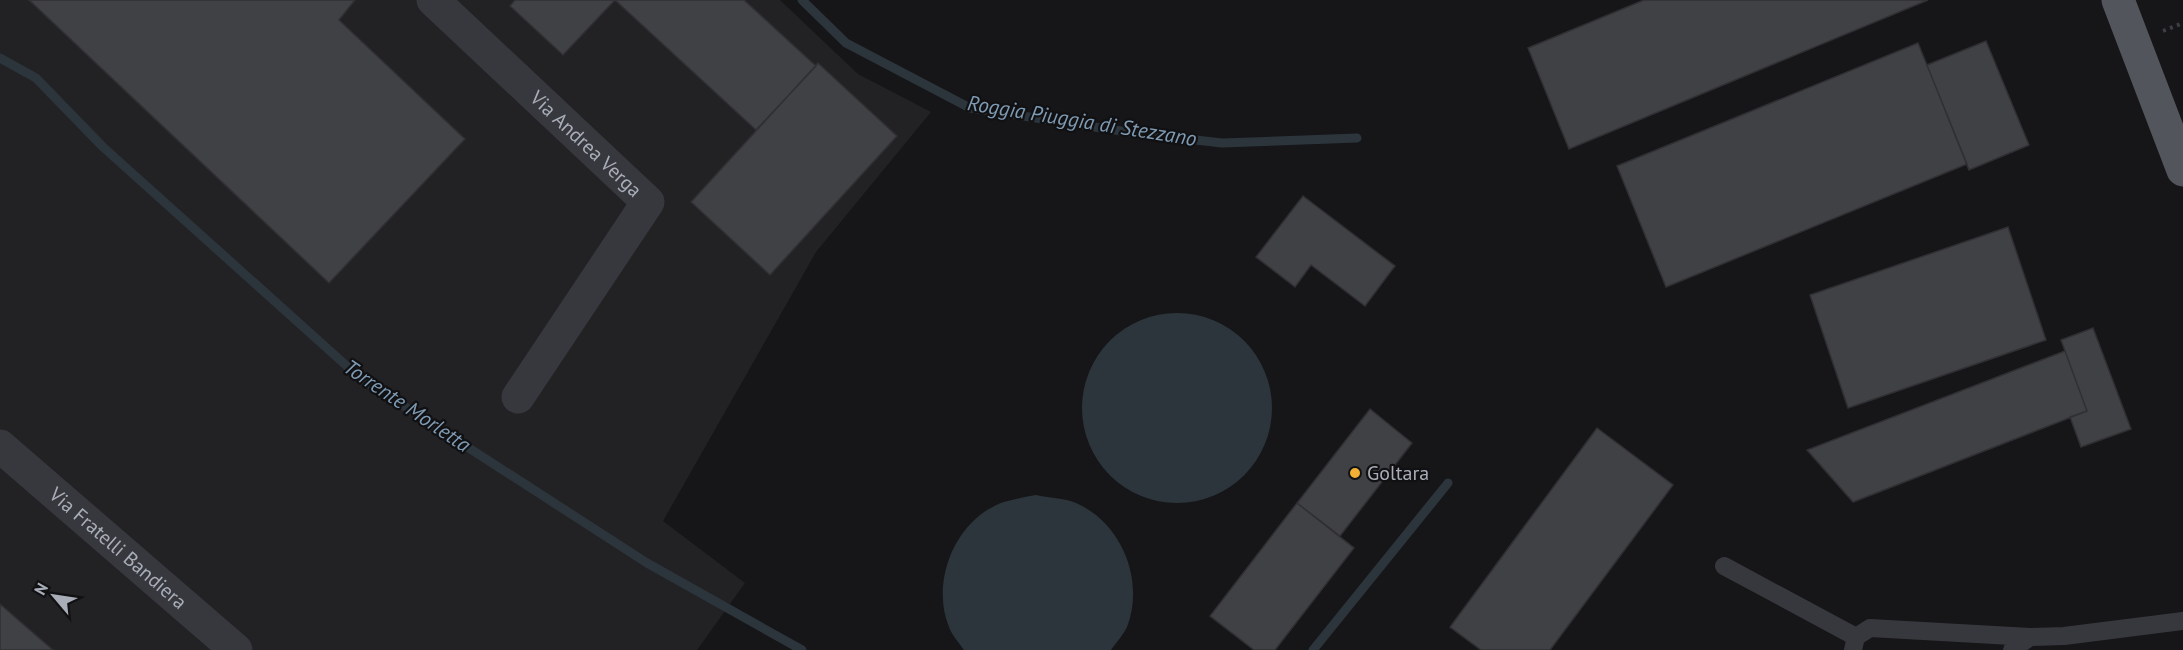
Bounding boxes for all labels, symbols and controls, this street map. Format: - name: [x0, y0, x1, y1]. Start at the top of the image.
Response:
- street label: Via Andrea Verga: [524, 84, 648, 203]
- water label: Roggia Piuggia di Stezzano: [966, 89, 1199, 152]
- water label: Torrente Morletta: [339, 353, 477, 458]
- place label: Goltara: [1367, 460, 1429, 486]
- marker: Goltara: [1348, 466, 1362, 480]
- street label: Via Fratelli Bandiera: [43, 481, 192, 615]
- north arrow: [24, 566, 84, 626]
- text: N: [30, 579, 52, 598]

